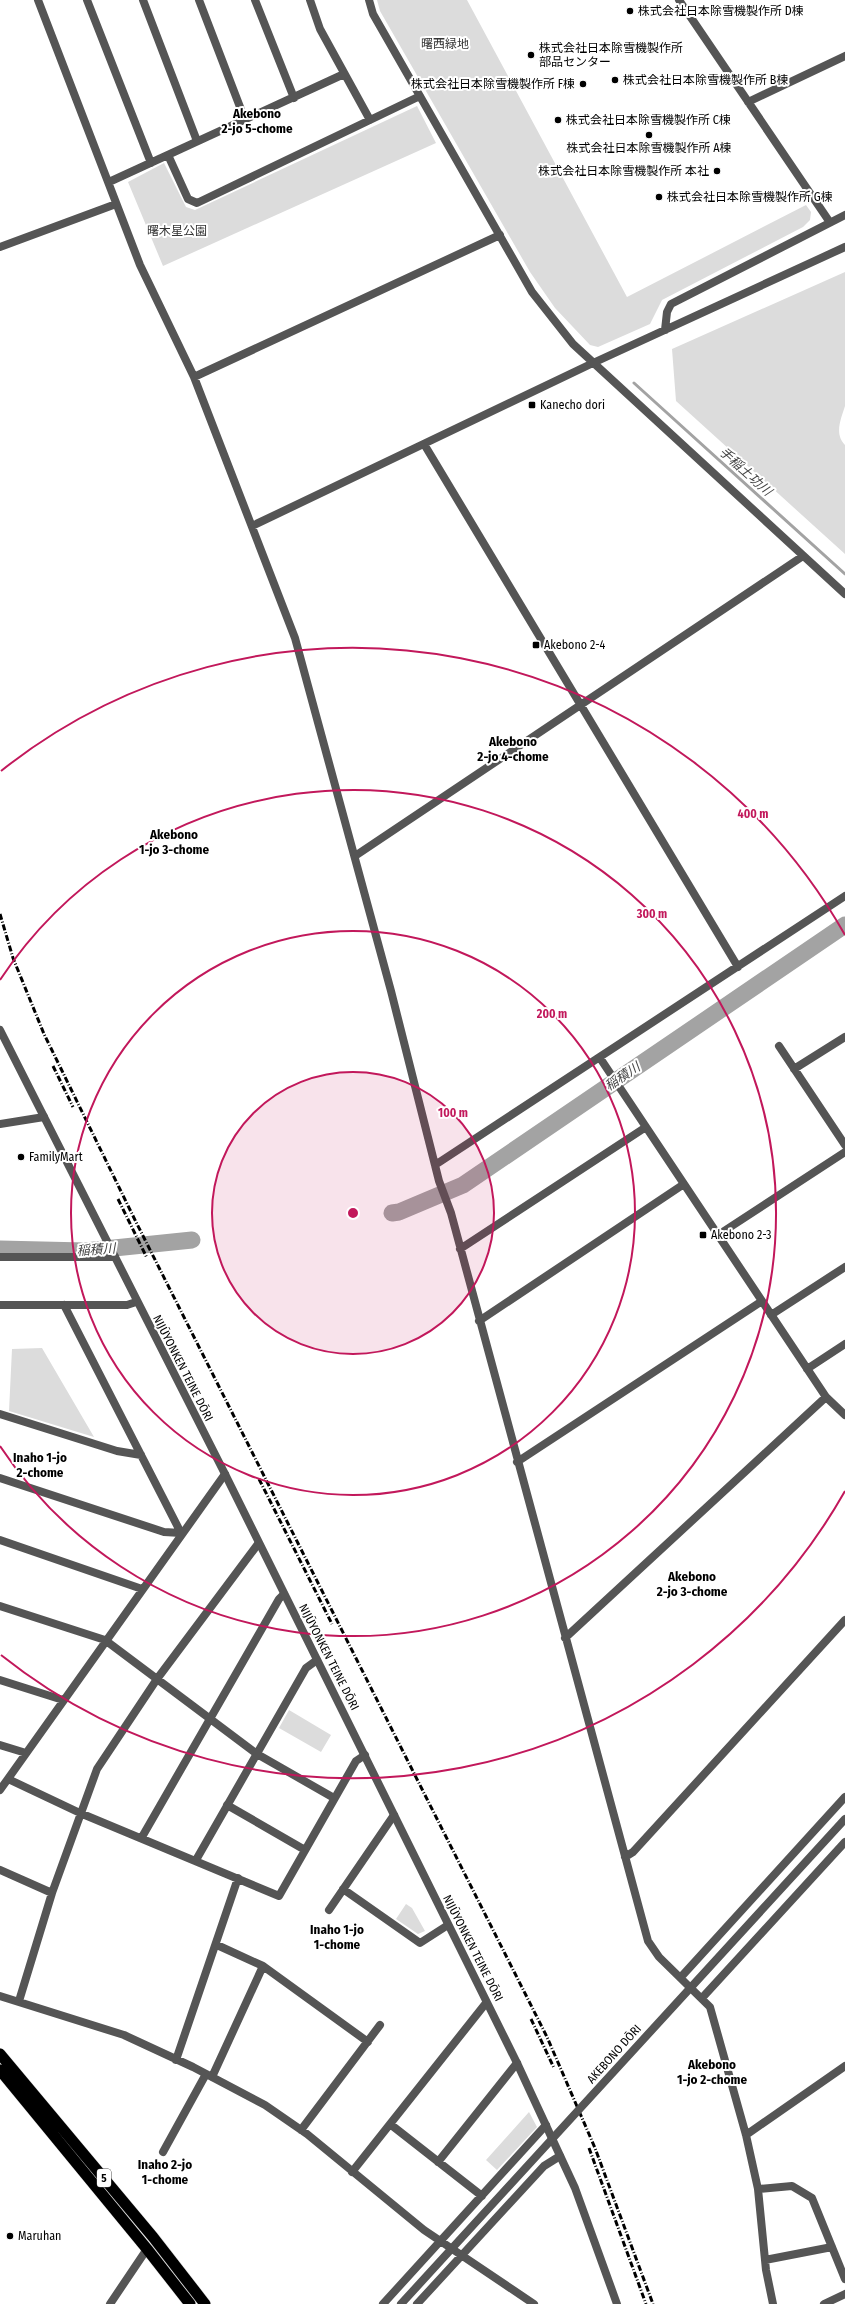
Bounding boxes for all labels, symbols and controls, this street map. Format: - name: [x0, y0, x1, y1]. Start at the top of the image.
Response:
- place label: 株式会社日本除雪機製作所 D棟: [638, 4, 804, 18]
- marker: 株式会社日本除雪機製作所 D棟: [625, 6, 635, 16]
- park label: 曙西緑地: [421, 37, 469, 51]
- place label: 株式会社日本除雪機製作所 部品センター: [539, 41, 683, 69]
- marker: 株式会社日本除雪機製作所 部品センター: [526, 50, 536, 60]
- place label: 株式会社日本除雪機製作所 B棟: [623, 73, 788, 87]
- marker: 株式会社日本除雪機製作所 B棟: [610, 75, 620, 85]
- place label: 株式会社日本除雪機製作所 F棟: [411, 77, 575, 91]
- marker: 株式会社日本除雪機製作所 F棟: [578, 79, 588, 89]
- district label: Akebono 2-jo 5-chome: [221, 106, 293, 136]
- place label: 株式会社日本除雪機製作所 C棟: [566, 113, 731, 127]
- marker: 株式会社日本除雪機製作所 C棟: [553, 115, 563, 125]
- marker: 株式会社日本除雪機製作所 A棟: [644, 130, 654, 140]
- place label: 株式会社日本除雪機製作所 A棟: [566, 141, 732, 155]
- place label: 株式会社日本除雪機製作所 本社: [538, 164, 709, 178]
- marker: 株式会社日本除雪機製作所 本社: [712, 166, 722, 176]
- place label: 株式会社日本除雪機製作所 G棟: [667, 190, 833, 204]
- marker: 株式会社日本除雪機製作所 G棟: [654, 192, 664, 202]
- park label: 曙木星公園: [147, 224, 207, 238]
- place label: Kanecho dori: [540, 398, 605, 412]
- marker: Kanecho dori: [527, 400, 537, 410]
- water label: 手稲土功川: [716, 444, 776, 500]
- place label: Akebono 2-4: [544, 638, 605, 652]
- marker: Akebono 2-4: [531, 640, 541, 650]
- district label: Akebono 2-jo 4-chome: [476, 734, 549, 764]
- text: 400 m: [738, 807, 768, 821]
- district label: Akebono 1-jo 3-chome: [139, 827, 210, 857]
- text: 300 m: [636, 907, 667, 921]
- text: 200 m: [536, 1007, 567, 1021]
- water label: 稲積川: [602, 1058, 644, 1094]
- text: 100 m: [438, 1106, 468, 1120]
- place label: FamilyMart: [29, 1150, 83, 1164]
- marker: FamilyMart: [16, 1152, 26, 1162]
- centre of rings: [346, 1206, 360, 1220]
- place label: Akebono 2-3: [711, 1228, 771, 1242]
- marker: Akebono 2-3: [698, 1230, 708, 1240]
- water label: 稲積川: [76, 1241, 118, 1258]
- street label: NIJŪYONKEN TEINE DŌRI: [150, 1312, 216, 1424]
- district label: Inaho 1-jo 2-chome: [13, 1450, 67, 1480]
- district label: Akebono 2-jo 3-chome: [656, 1569, 728, 1599]
- street label: NIJŪYONKEN TEINE DŌRI: [296, 1601, 362, 1713]
- street label: NIJŪYONKEN TEINE DŌRI: [440, 1892, 506, 2004]
- district label: Inaho 1-jo 1-chome: [310, 1922, 364, 1952]
- street label: AKEBONO DŌRI: [584, 2022, 644, 2086]
- district label: Akebono 1-jo 2-chome: [677, 2057, 747, 2087]
- district label: Inaho 2-jo 1-chome: [138, 2157, 192, 2187]
- road number: 5: [97, 2169, 111, 2187]
- place label: Maruhan: [18, 2229, 61, 2243]
- marker: Maruhan: [5, 2231, 15, 2241]

